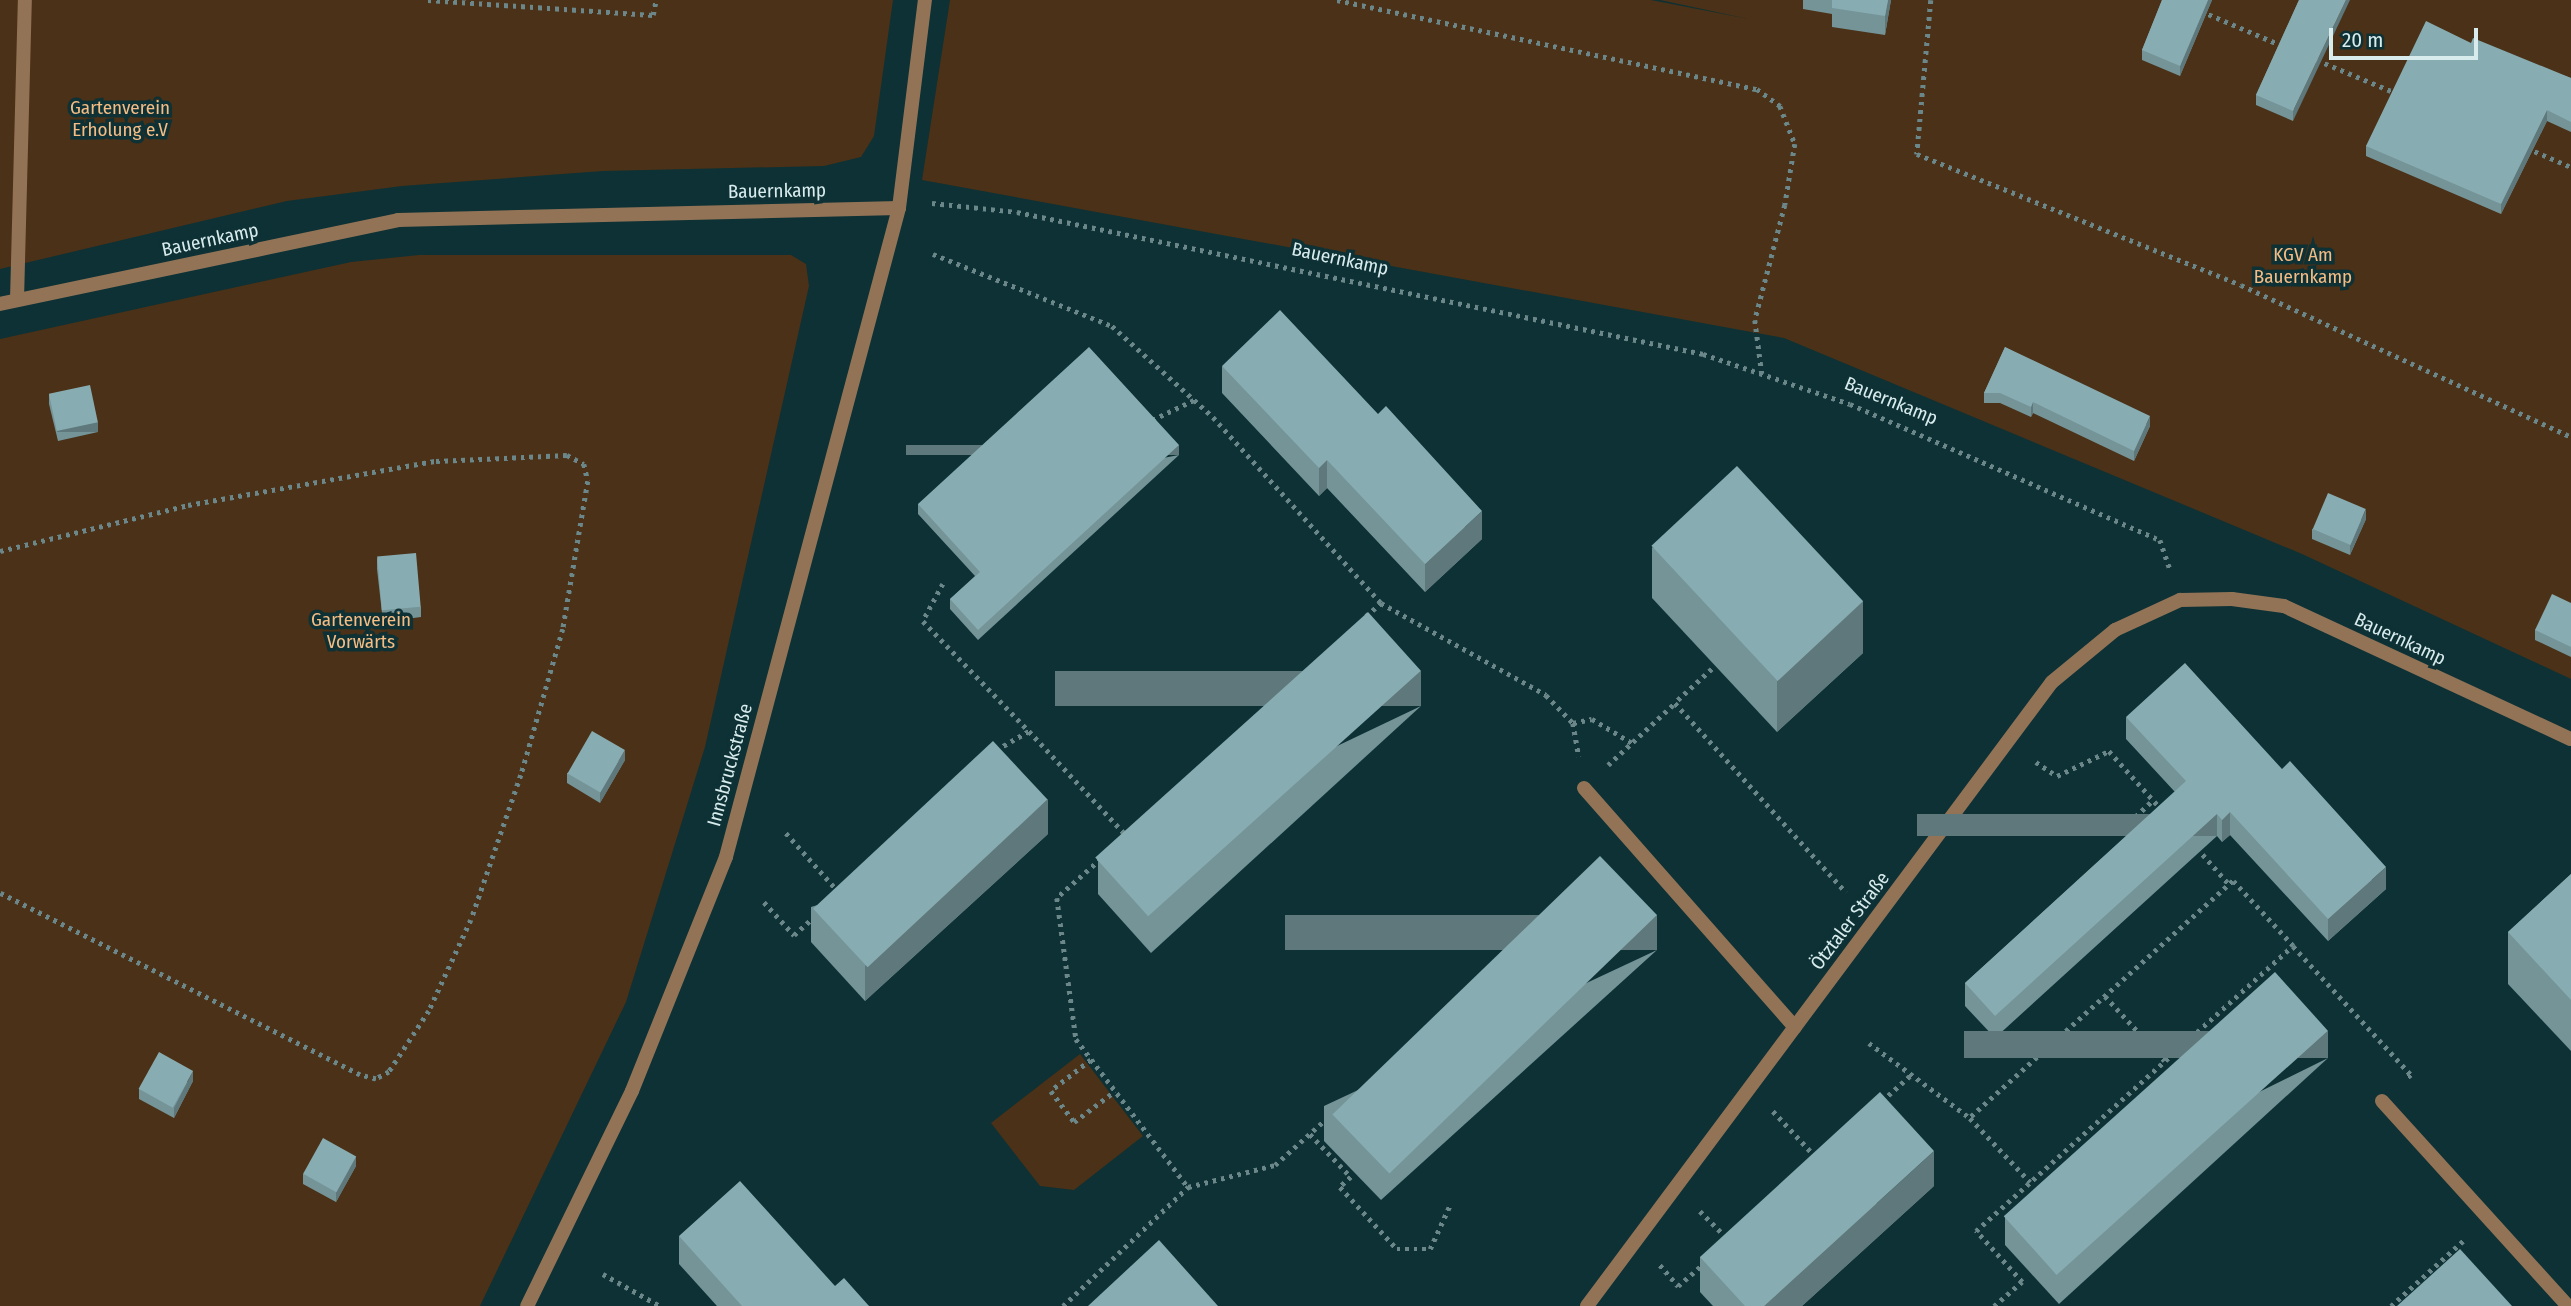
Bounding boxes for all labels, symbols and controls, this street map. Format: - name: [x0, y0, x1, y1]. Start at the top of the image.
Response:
- scale bar: [2333, 14, 2482, 58]
- text: 20 m: [2342, 27, 2383, 53]
- park label: Gartenverein Erholung e.V: [70, 97, 170, 141]
- street label: Bauernkamp: [728, 179, 826, 203]
- street label: Bauernkamp: [160, 219, 260, 261]
- street label: Bauernkamp: [1290, 238, 1390, 280]
- park label: KGV Am Bauernkamp: [2254, 244, 2352, 288]
- street label: Bauernkamp: [1841, 372, 1941, 430]
- street label: Bauernkamp: [2351, 608, 2449, 670]
- park label: Gartenverein Vorwärts: [311, 609, 411, 653]
- street label: Innsbruckstraße: [703, 701, 757, 829]
- street label: Ötztaler Straße: [1806, 868, 1894, 974]

